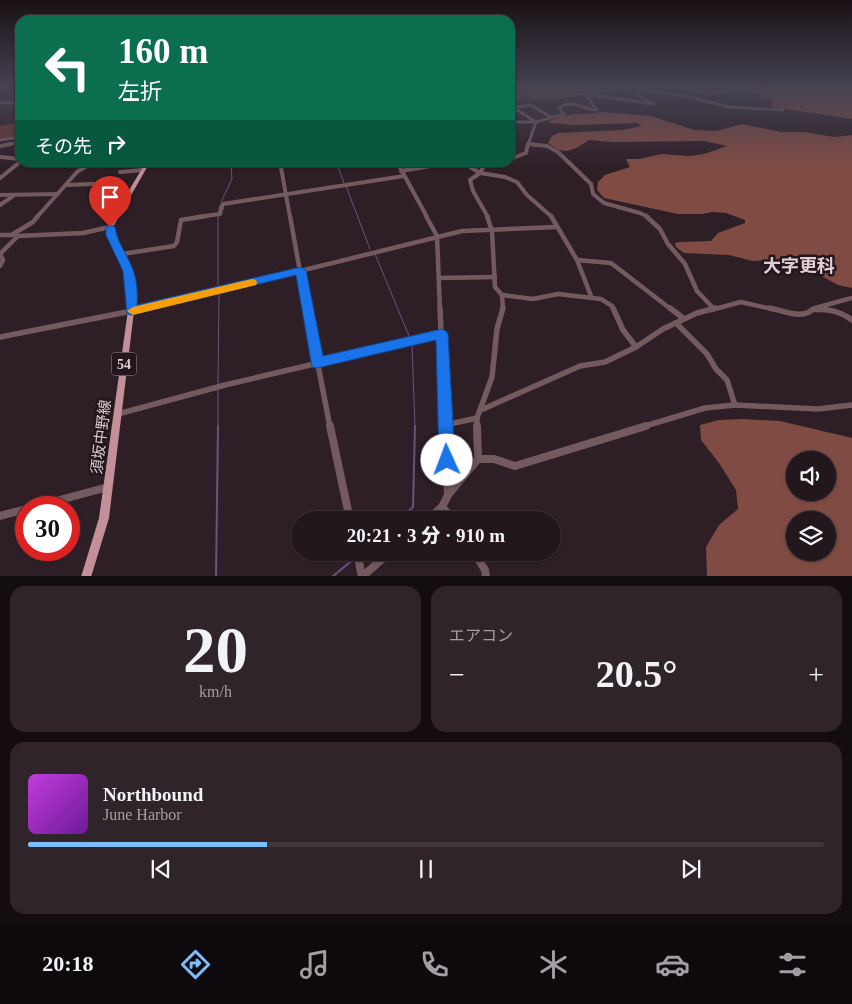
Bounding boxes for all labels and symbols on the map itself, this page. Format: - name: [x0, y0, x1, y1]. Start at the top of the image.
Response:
- pin: [89, 176, 131, 227]
- district label: 大字更科: [763, 256, 835, 276]
- road number: 54: [112, 352, 136, 376]
- street label: 須坂中野線: [88, 399, 114, 475]
- position arrow: [420, 433, 472, 485]
- speed limit sign: 30: [15, 496, 80, 561]

